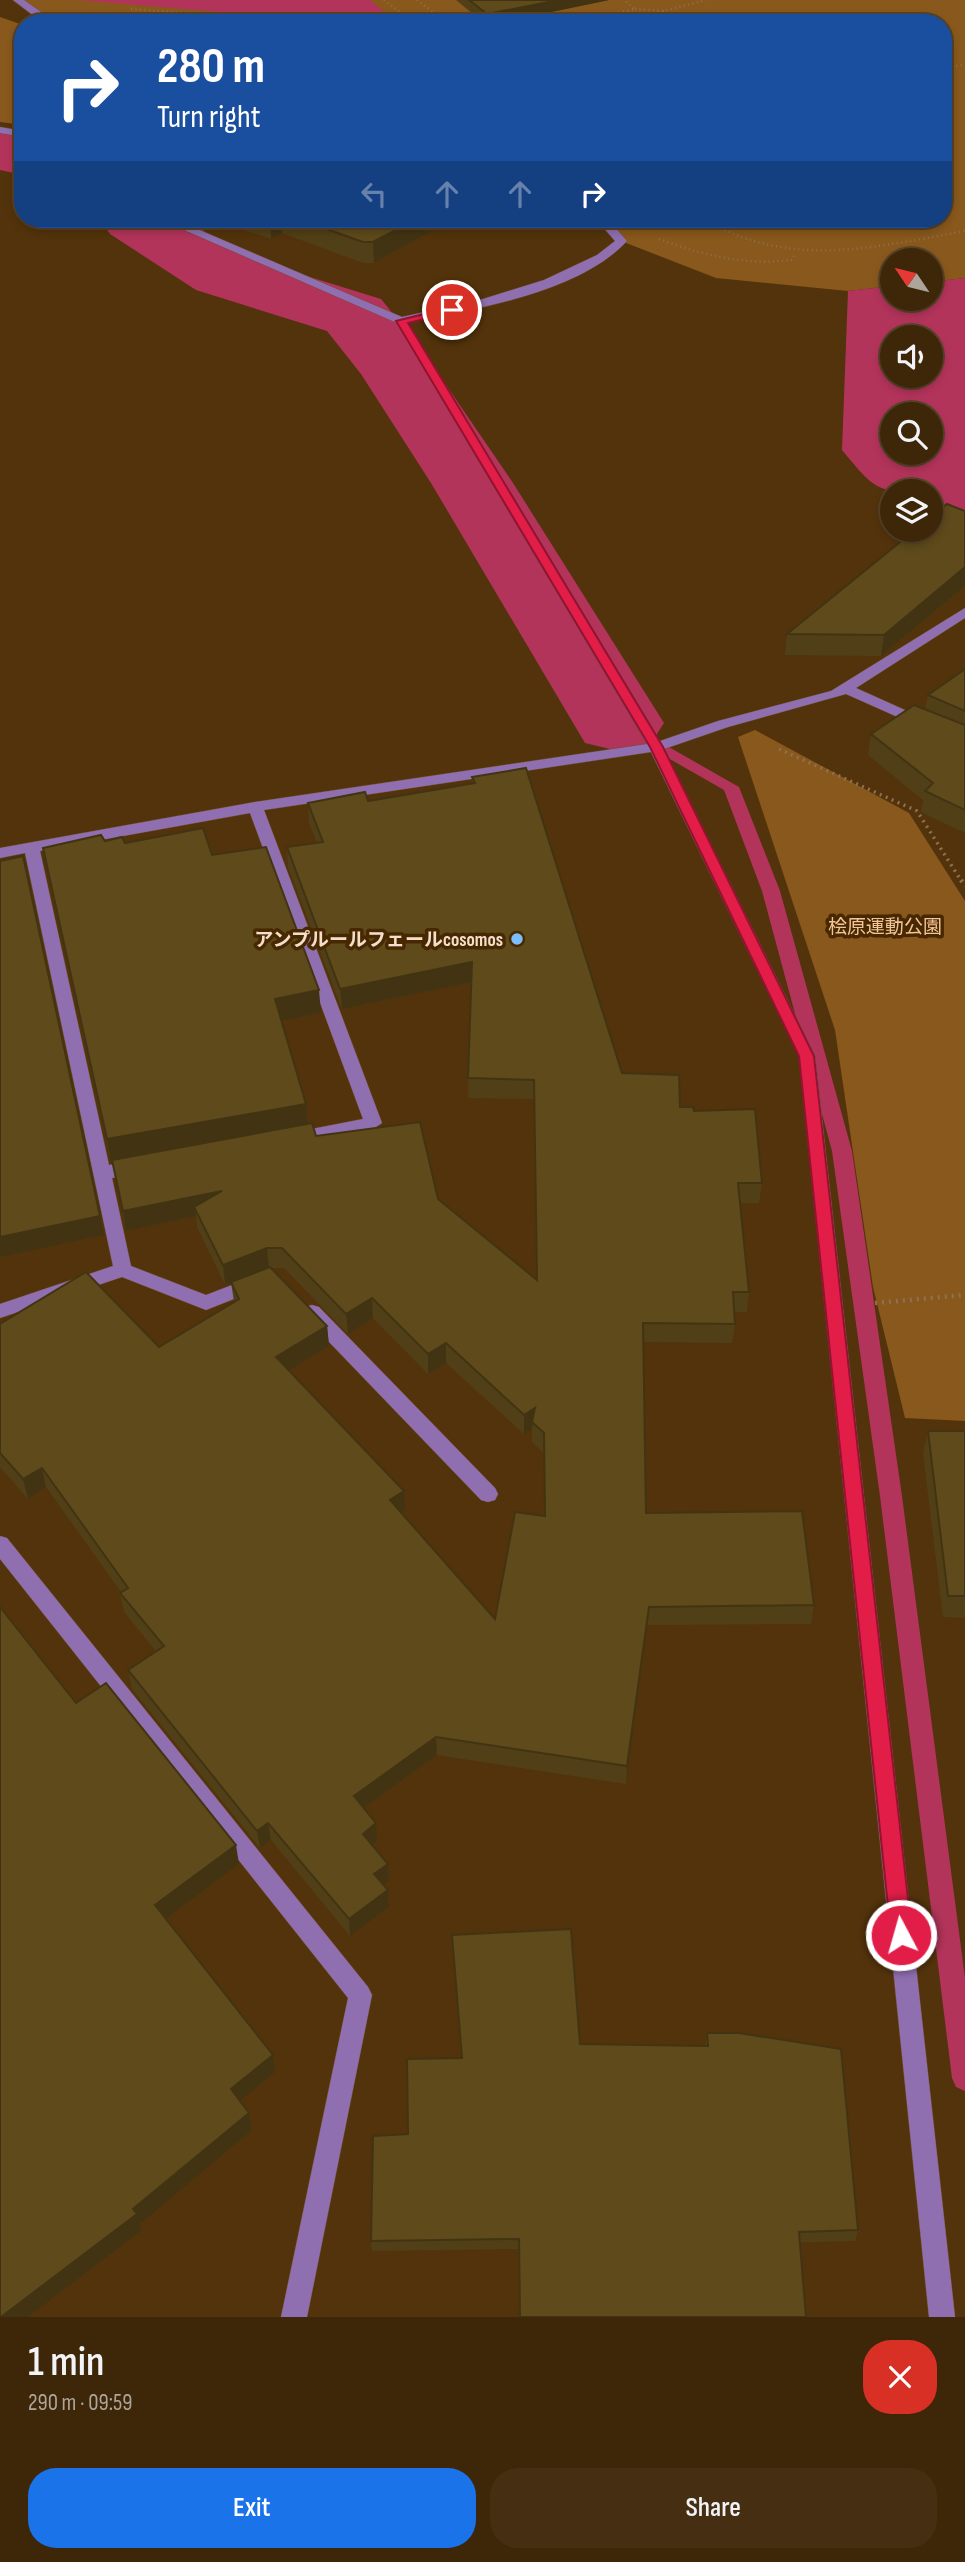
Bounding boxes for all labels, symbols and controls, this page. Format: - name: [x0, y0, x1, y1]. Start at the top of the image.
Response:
- text: 280 m: [157, 38, 265, 97]
- icon: right: [42, 42, 133, 133]
- text: Turn right: [157, 98, 261, 137]
- icon: left: [355, 175, 393, 213]
- icon: ahead: [428, 175, 466, 213]
- icon: ahead: [501, 175, 539, 213]
- icon: right: [574, 175, 612, 213]
- north arrow: [880, 248, 943, 312]
- map controls: [880, 248, 943, 542]
- pin: [422, 280, 482, 340]
- icon: arrive: [433, 291, 471, 329]
- button: sound: [880, 325, 943, 388]
- button: search: [880, 402, 943, 465]
- button: layers: [880, 479, 943, 542]
- park label: 桧原運動公園: [828, 916, 942, 939]
- place label: アンプルールフェールcosomos: [254, 929, 503, 952]
- marker: アンプルールフェールcosomos: [509, 931, 525, 947]
- position arrow: [864, 1898, 938, 1972]
- text: 1 min: [28, 2337, 104, 2388]
- button: close: [863, 2340, 937, 2414]
- text: 290 m · 09:59: [28, 2389, 132, 2417]
- button: Exit: [28, 2468, 476, 2548]
- button: Share: [490, 2468, 937, 2548]

